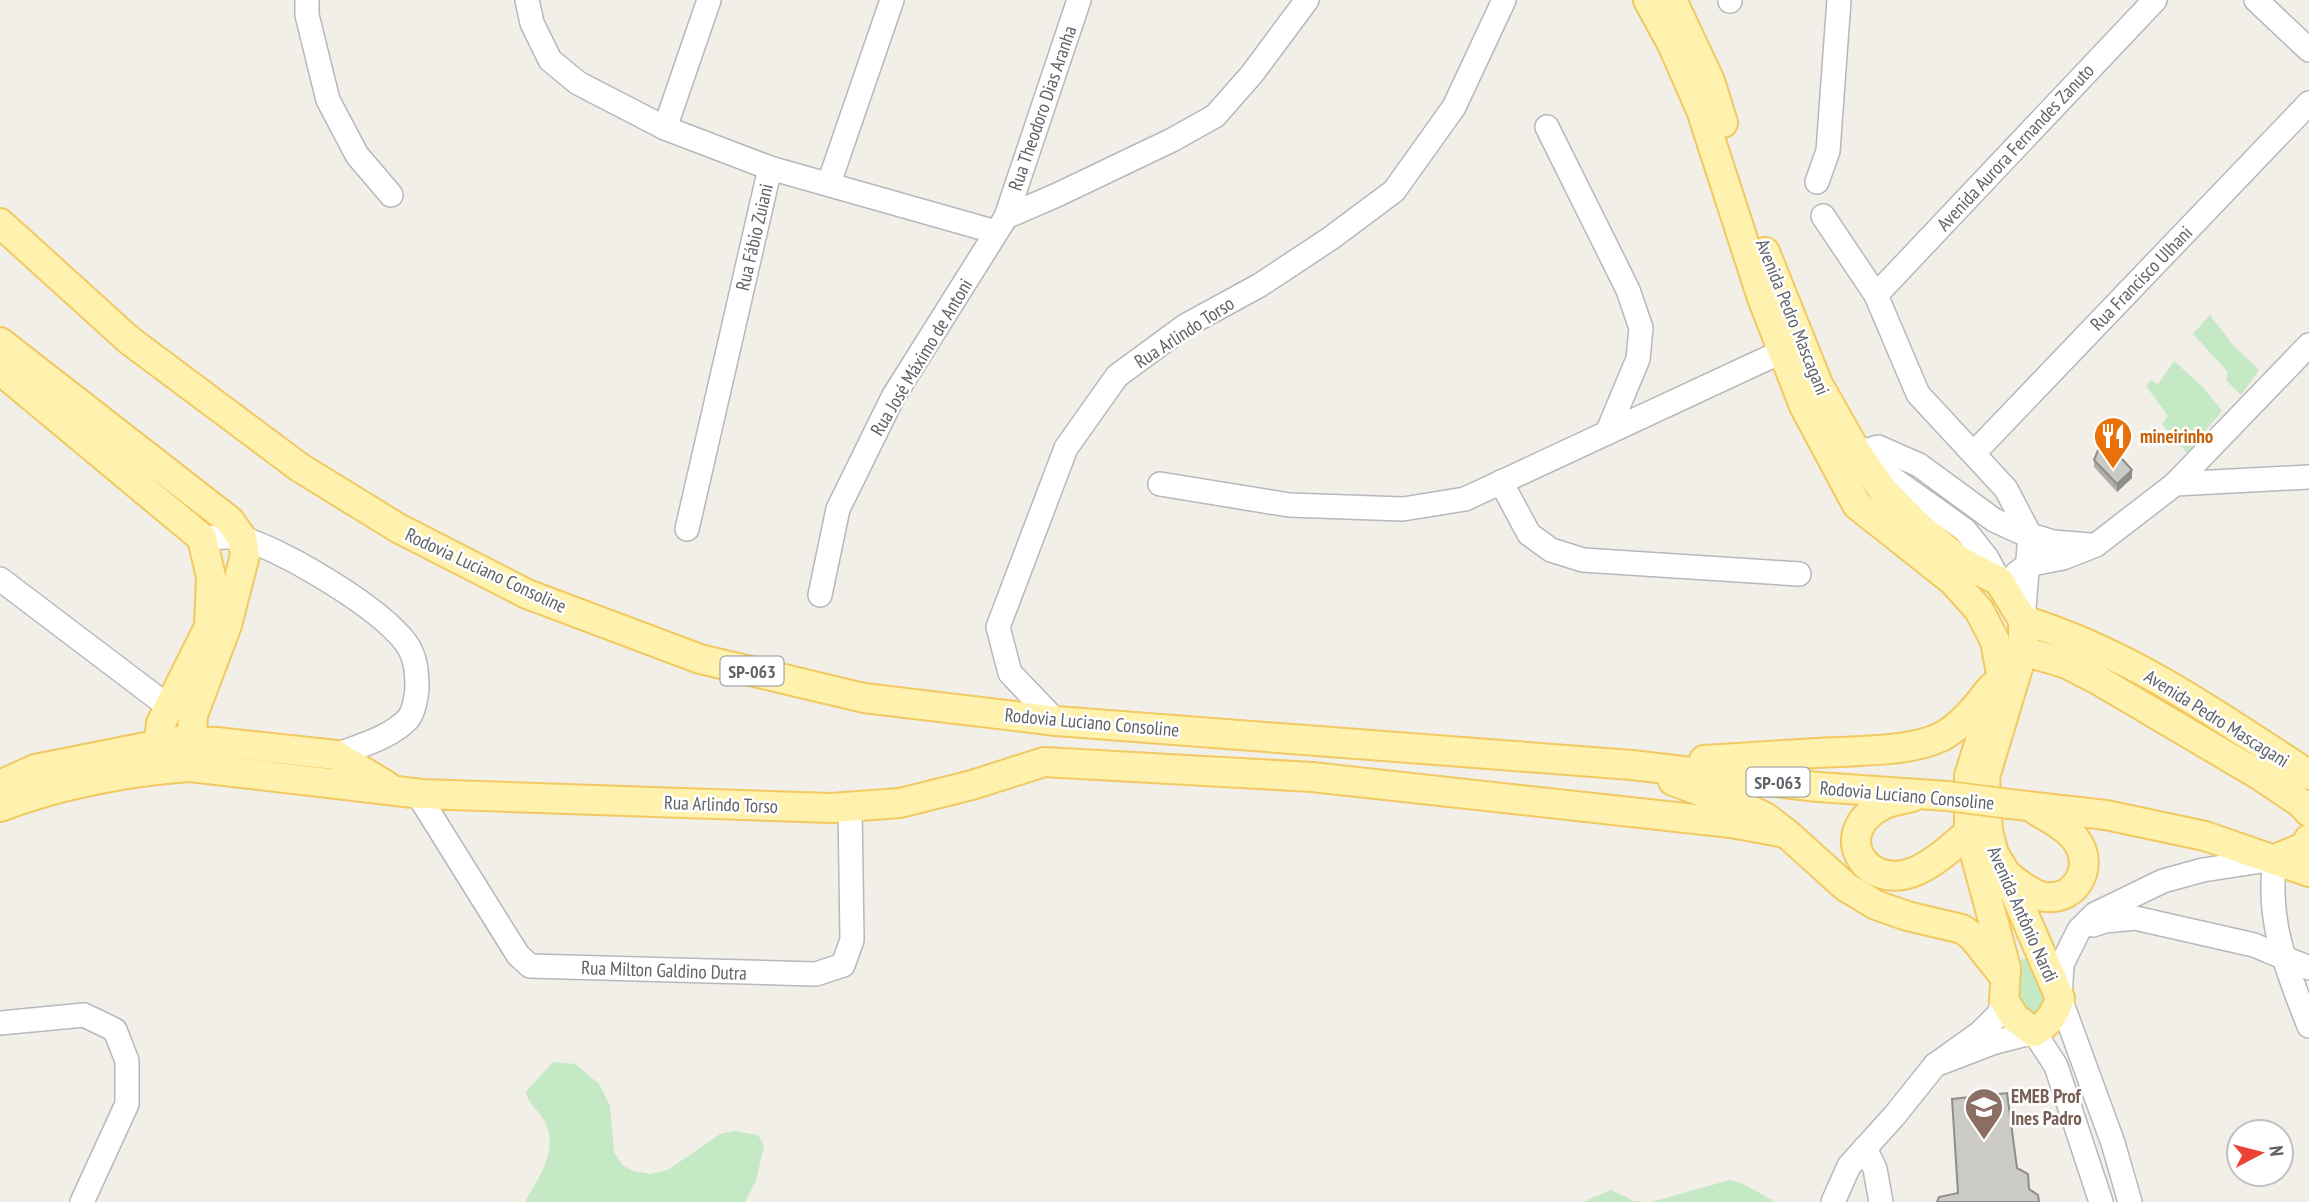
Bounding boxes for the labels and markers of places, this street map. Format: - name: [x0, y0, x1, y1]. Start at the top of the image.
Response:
- restaurant icon: mineirinho: [2092, 415, 2134, 470]
- place label: mineirinho: [2140, 424, 2213, 448]
- place label: EMEB Prof Ines Padro: [2011, 1084, 2082, 1130]
- school or university icon: EMEB Prof Ines Padro: [1963, 1086, 2005, 1141]

